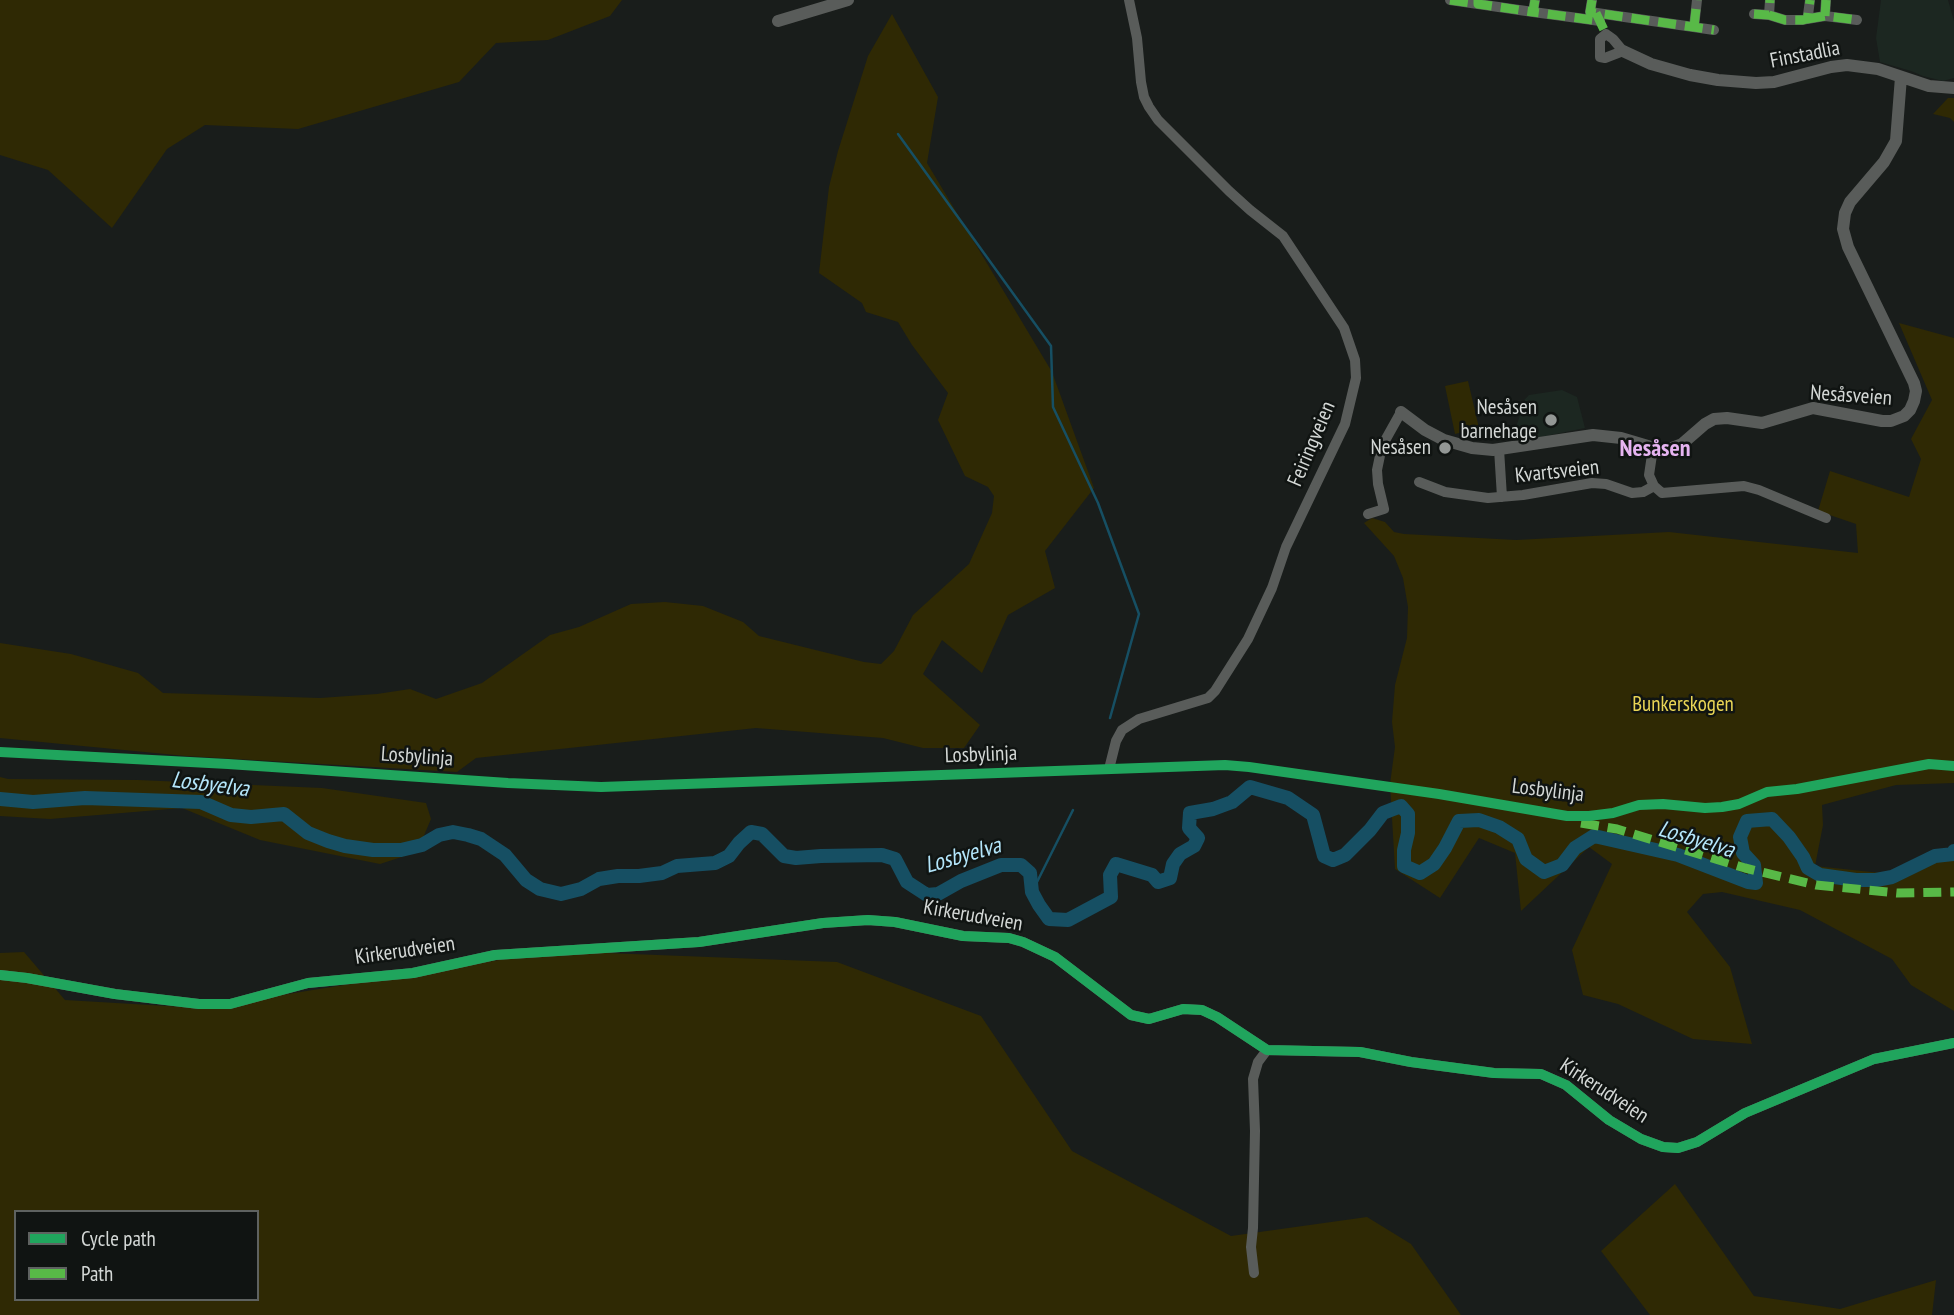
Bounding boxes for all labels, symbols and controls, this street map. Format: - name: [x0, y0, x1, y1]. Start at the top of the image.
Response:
- street label: Finstadlia: [1768, 36, 1842, 74]
- street label: Nesåsveien: [1809, 381, 1893, 411]
- place label: Nesåsen barnehage: [1460, 395, 1537, 445]
- street label: Feiringveien: [1283, 398, 1341, 490]
- marker: Nesåsen barnehage: [1543, 412, 1559, 428]
- place label: Nesåsen: [1371, 435, 1431, 461]
- district label: Nesåsen: [1620, 435, 1690, 463]
- marker: Nesåsen: [1437, 440, 1453, 456]
- street label: Kvartsveien: [1514, 455, 1600, 489]
- park label: Bunkerskogen: [1632, 692, 1734, 718]
- street label: Losbylinja: [944, 741, 1018, 769]
- street label: Losbylinja: [380, 742, 454, 772]
- water label: Losbyelva: [170, 767, 250, 803]
- street label: Losbylinja: [1511, 774, 1585, 808]
- water label: Losbyelva: [1655, 815, 1737, 865]
- water label: Losbyelva: [922, 832, 1004, 880]
- street label: Kirkerudveien: [921, 895, 1025, 937]
- street label: Kirkerudveien: [353, 932, 457, 970]
- street label: Kirkerudveien: [1555, 1053, 1653, 1129]
- legend: [14, 1210, 259, 1301]
- text: Cycle path: [81, 1225, 156, 1252]
- text: Path: [81, 1260, 113, 1287]

